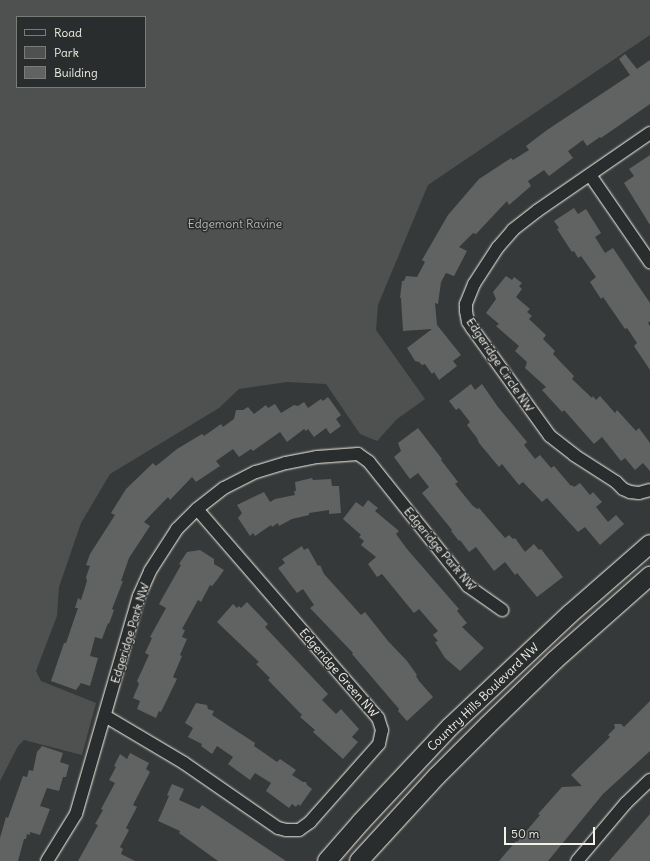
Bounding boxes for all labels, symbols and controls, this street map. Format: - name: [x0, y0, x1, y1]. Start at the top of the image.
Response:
- legend: [16, 16, 146, 88]
- text: Road: [54, 25, 82, 40]
- text: Park: [54, 45, 79, 60]
- text: Building: [54, 65, 98, 80]
- park label: Edgemont Ravine: [188, 217, 282, 231]
- street label: Edgeridge Circle NW: [463, 315, 537, 415]
- street label: Edgeridge Park NW: [401, 504, 479, 594]
- street label: Edgeridge Park NW: [108, 581, 152, 685]
- street label: Edgeridge Green NW: [297, 626, 381, 720]
- street label: Country Hills Boulevard NW: [424, 640, 542, 754]
- scale bar: [506, 819, 597, 845]
- text: 50 m: [511, 826, 539, 841]

